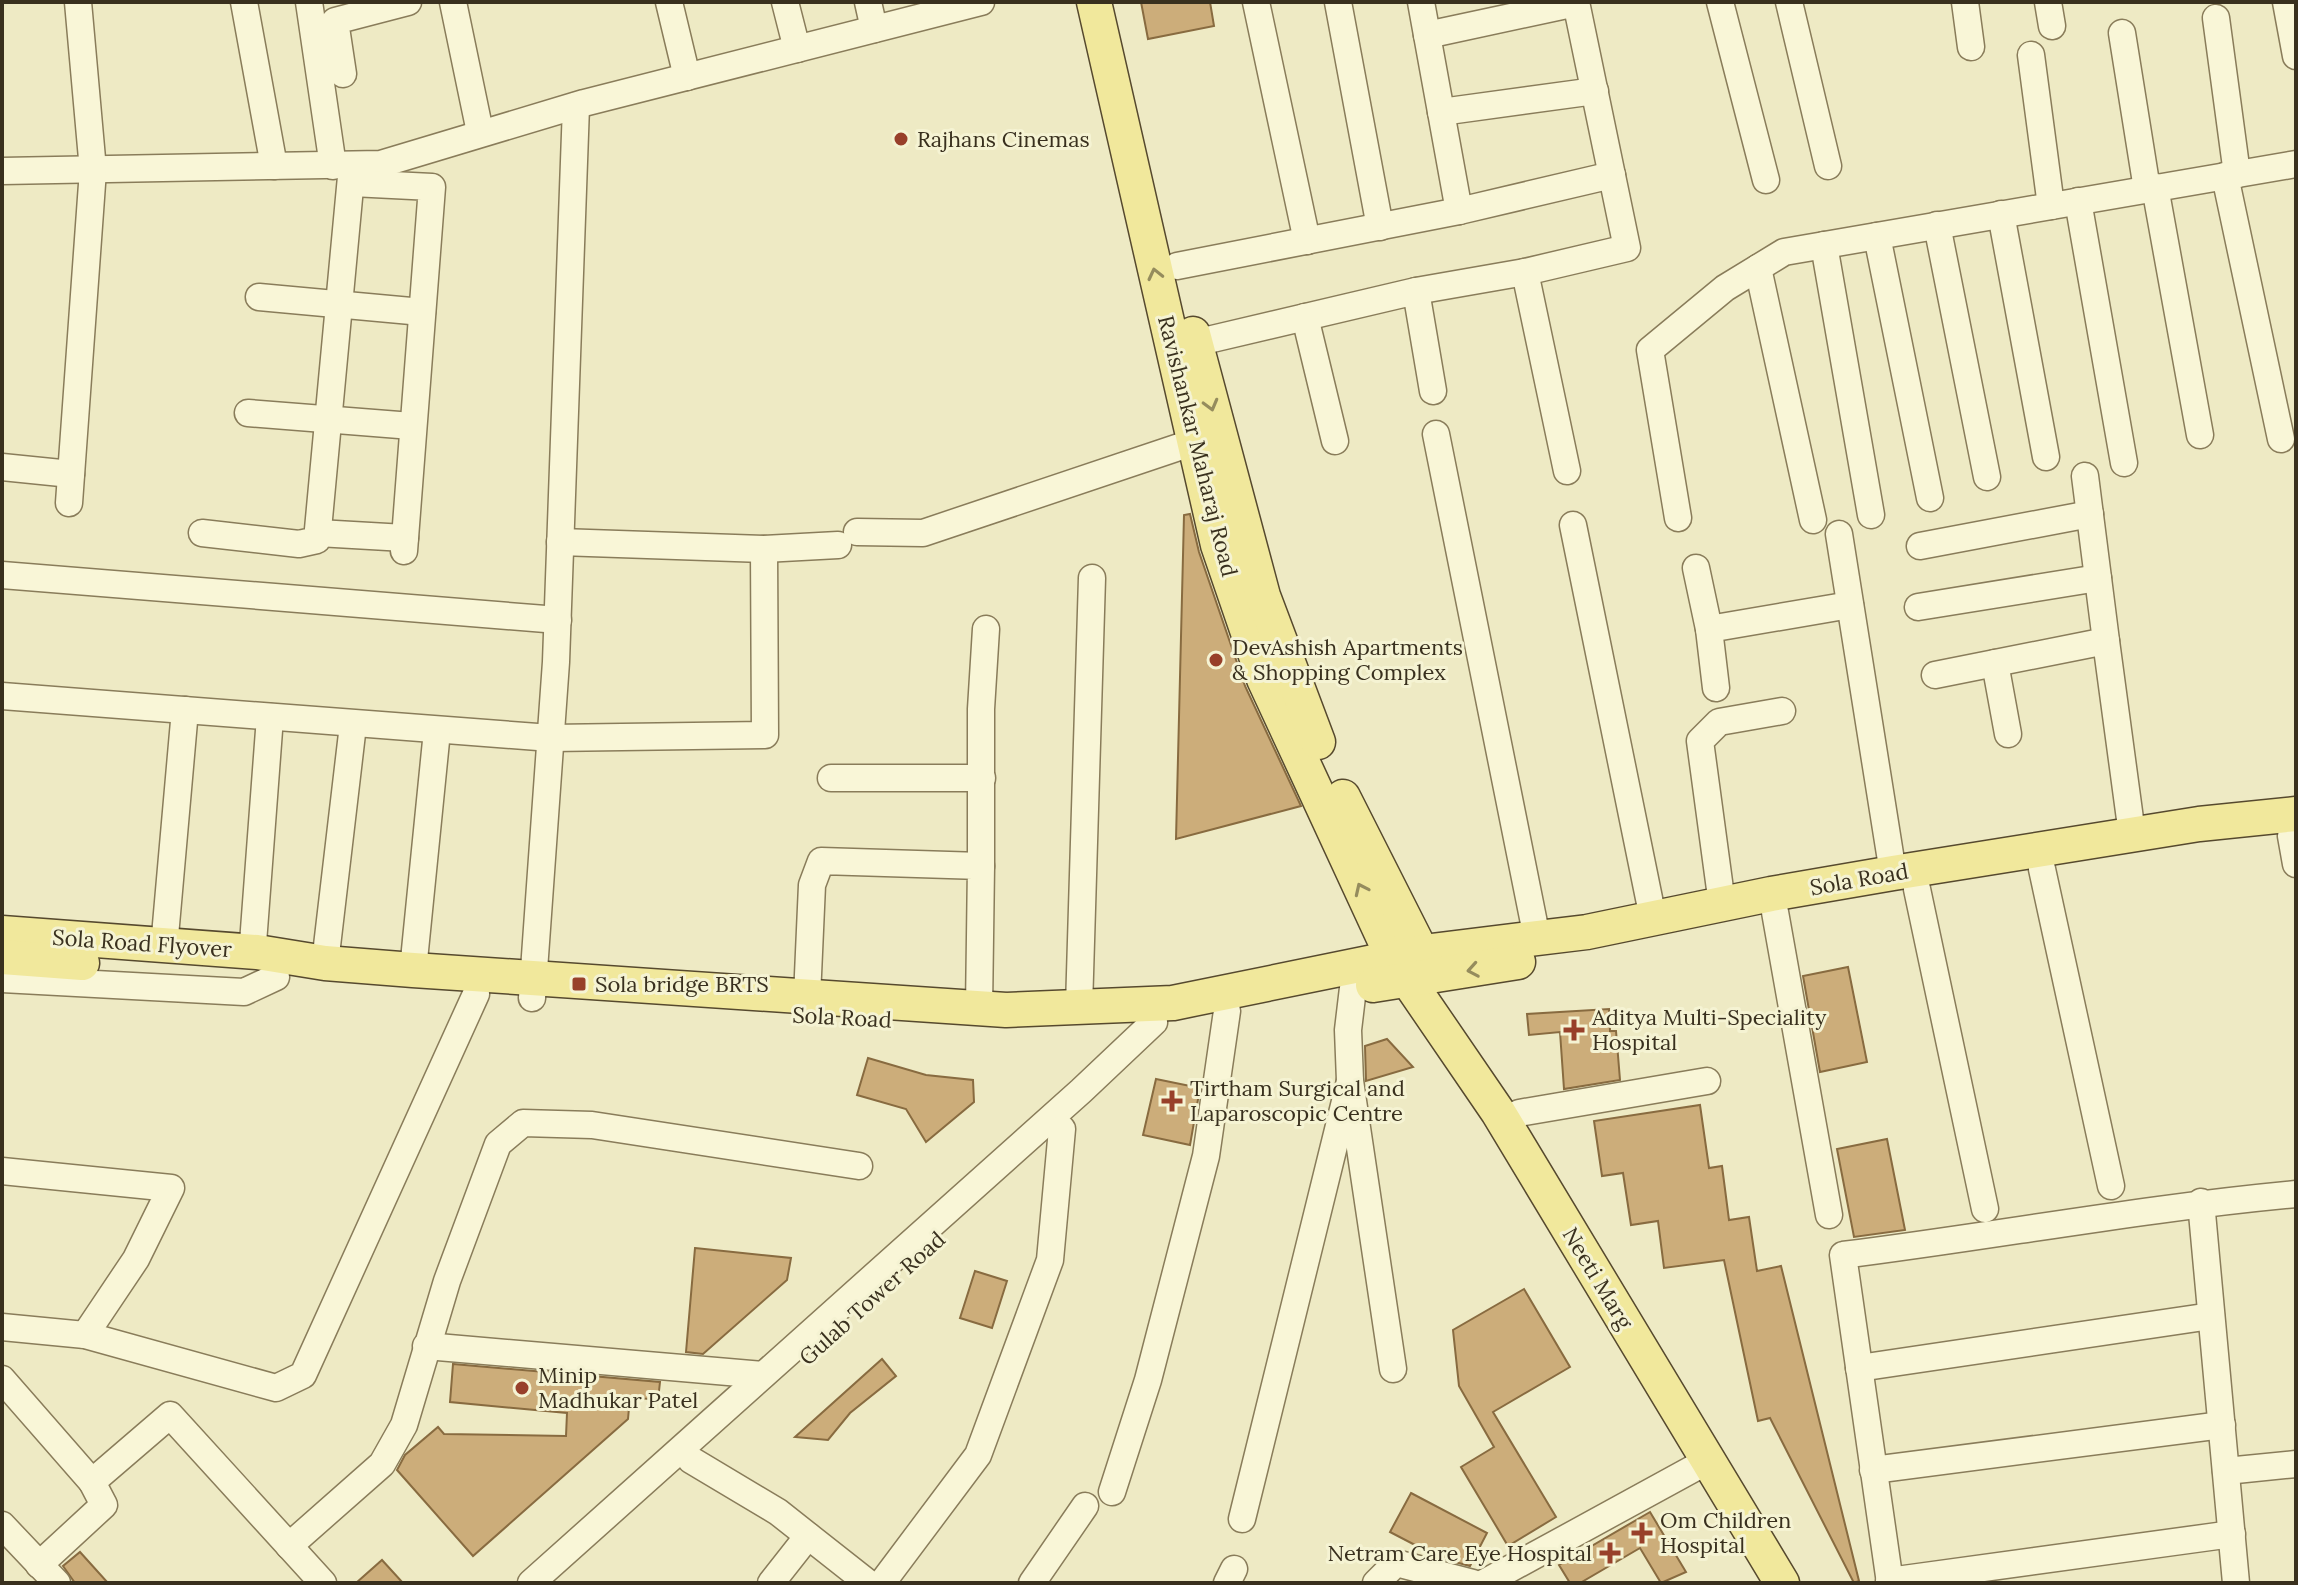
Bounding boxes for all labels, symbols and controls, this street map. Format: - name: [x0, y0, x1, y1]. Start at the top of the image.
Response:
- place label: Rajhans Cinemas: [917, 125, 1090, 153]
- marker: Rajhans Cinemas: [892, 130, 910, 148]
- one-way arrow: [1148, 267, 1165, 281]
- street label: Ravishankar Maharaj Road: [1152, 313, 1244, 579]
- one-way arrow: [1202, 397, 1219, 411]
- place label: DevAshish Apartments & Shopping Complex: [1232, 633, 1463, 686]
- marker: DevAshish Apartments & Shopping Complex: [1207, 651, 1225, 669]
- street label: Sola Road: [1808, 857, 1910, 901]
- one-way arrow: [1355, 883, 1371, 898]
- street label: Sola Road Flyover: [51, 923, 233, 963]
- one-way arrow: [1467, 960, 1480, 977]
- place label: Sola bridge BRTS: [595, 970, 769, 998]
- marker: Sola bridge BRTS: [570, 975, 588, 993]
- street label: Sola Road: [792, 1000, 892, 1034]
- place label: Aditya Multi-Speciality Hospital: [1591, 1003, 1827, 1056]
- marker: Aditya Multi-Speciality Hospital: [1563, 1019, 1585, 1041]
- place label: Tirtham Surgical and Laparoscopic Centre: [1190, 1074, 1405, 1127]
- marker: Tirtham Surgical and Laparoscopic Centre: [1161, 1090, 1183, 1112]
- street label: Neeti Marg: [1557, 1222, 1640, 1335]
- street label: Gulab Tower Road: [793, 1225, 951, 1371]
- place label: Minip Madhukar Patel: [538, 1361, 698, 1414]
- marker: Minip Madhukar Patel: [513, 1379, 531, 1397]
- place label: Om Children Hospital: [1660, 1506, 1791, 1559]
- marker: Om Children Hospital: [1631, 1522, 1653, 1544]
- place label: Netram Care Eye Hospital: [1327, 1539, 1592, 1567]
- marker: Netram Care Eye Hospital: [1599, 1542, 1621, 1564]

